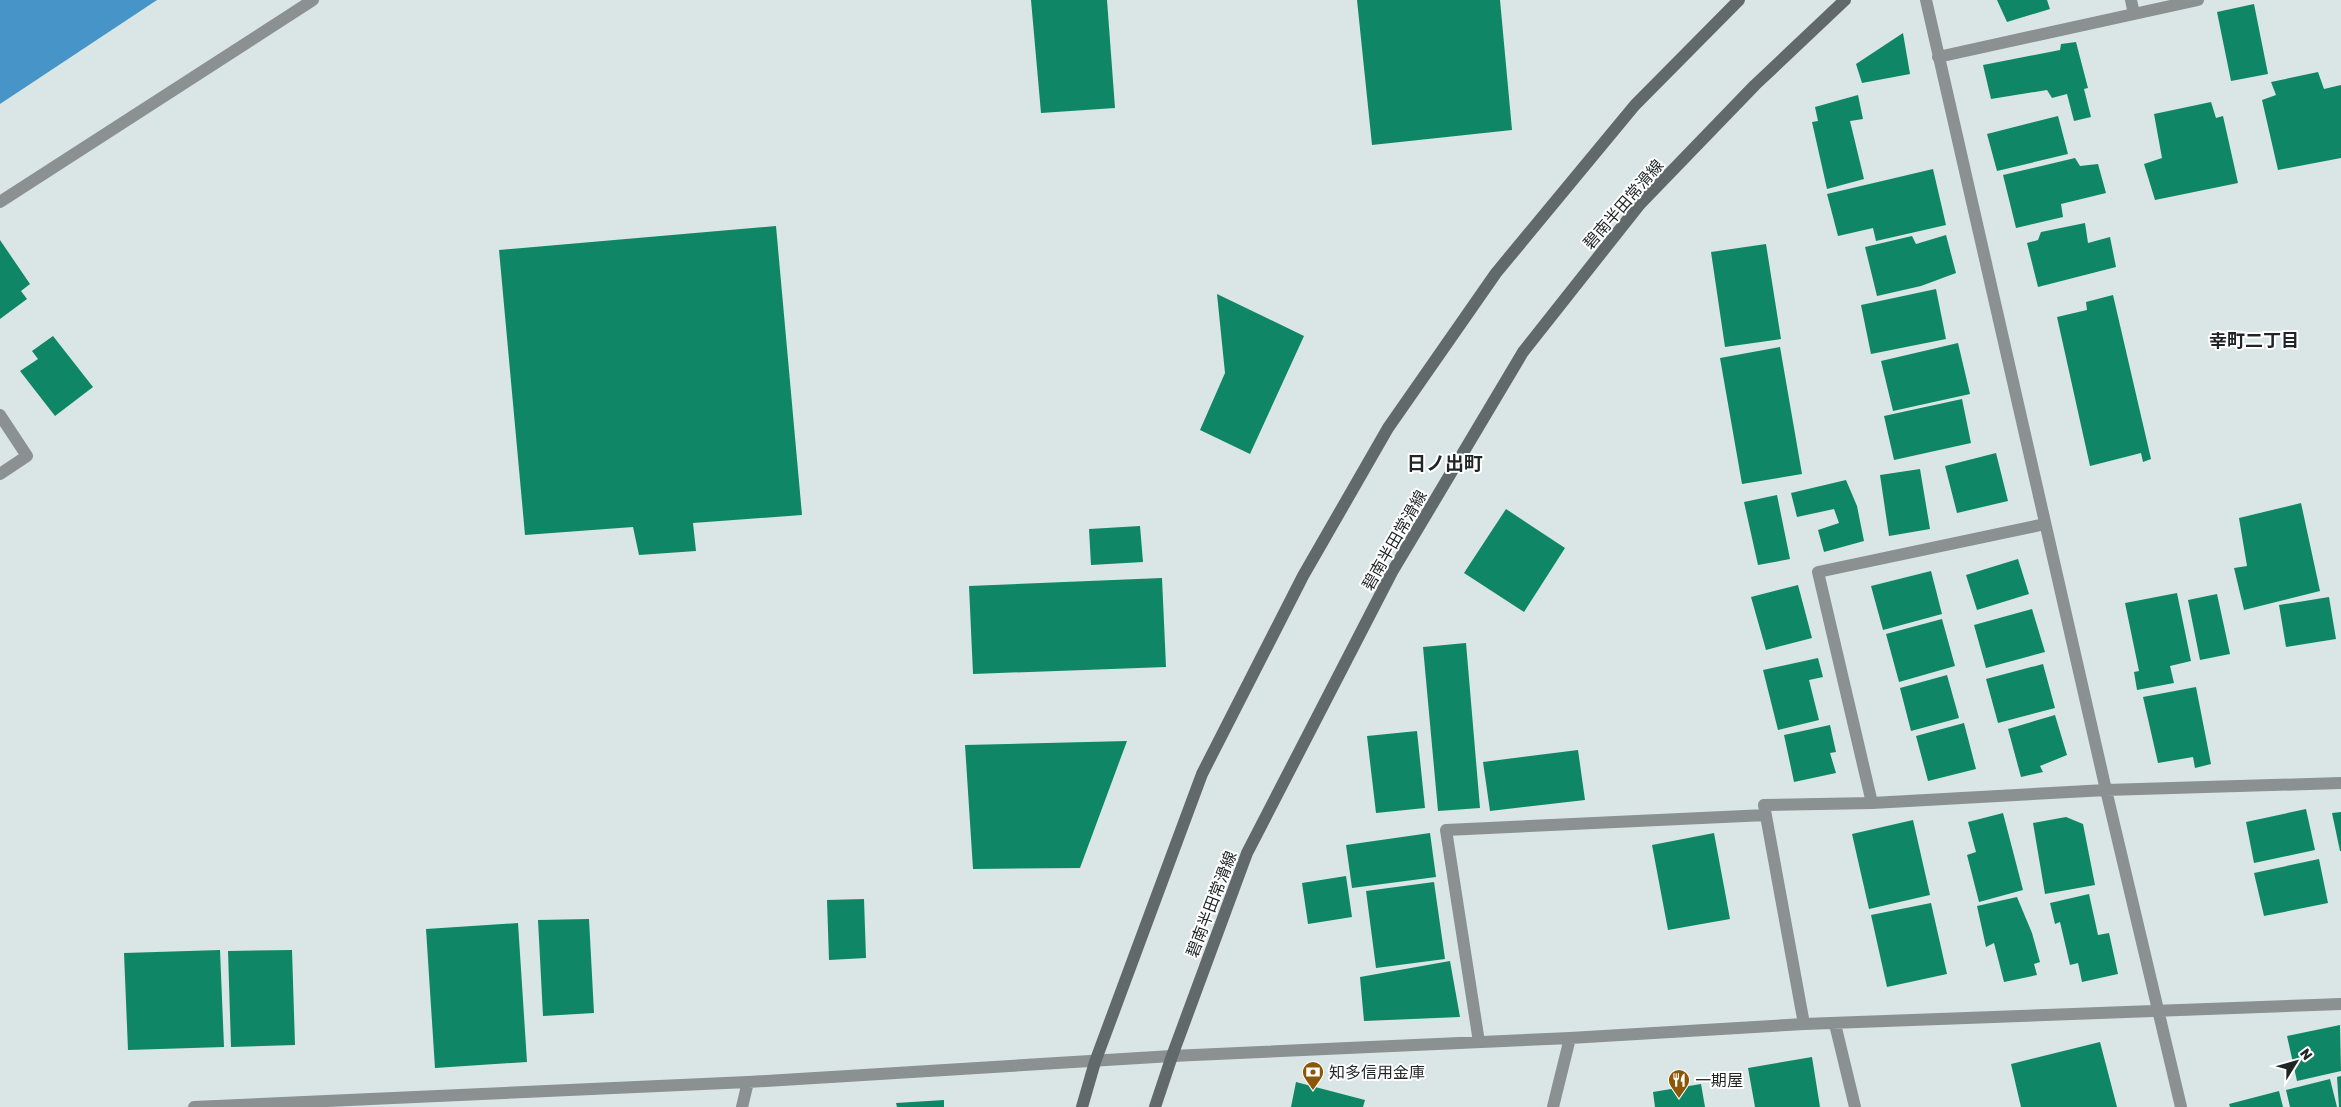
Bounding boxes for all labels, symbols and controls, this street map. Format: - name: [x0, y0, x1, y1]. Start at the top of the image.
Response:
- street label: 碧南半田常滑線: [1579, 156, 1667, 253]
- district label: 幸町二丁目: [2209, 330, 2299, 352]
- district label: 日ノ出町: [1407, 452, 1483, 475]
- street label: 碧南半田常滑線: [1358, 487, 1431, 594]
- street label: 碧南半田常滑線: [1183, 848, 1240, 960]
- north arrow: [2271, 1037, 2321, 1087]
- text: N: [2296, 1045, 2316, 1064]
- bank icon: 知多信用金庫: [1301, 1060, 1325, 1091]
- place label: 知多信用金庫: [1329, 1063, 1425, 1082]
- restaurant icon: 一期屋: [1667, 1068, 1691, 1099]
- place label: 一期屋: [1695, 1071, 1743, 1090]

